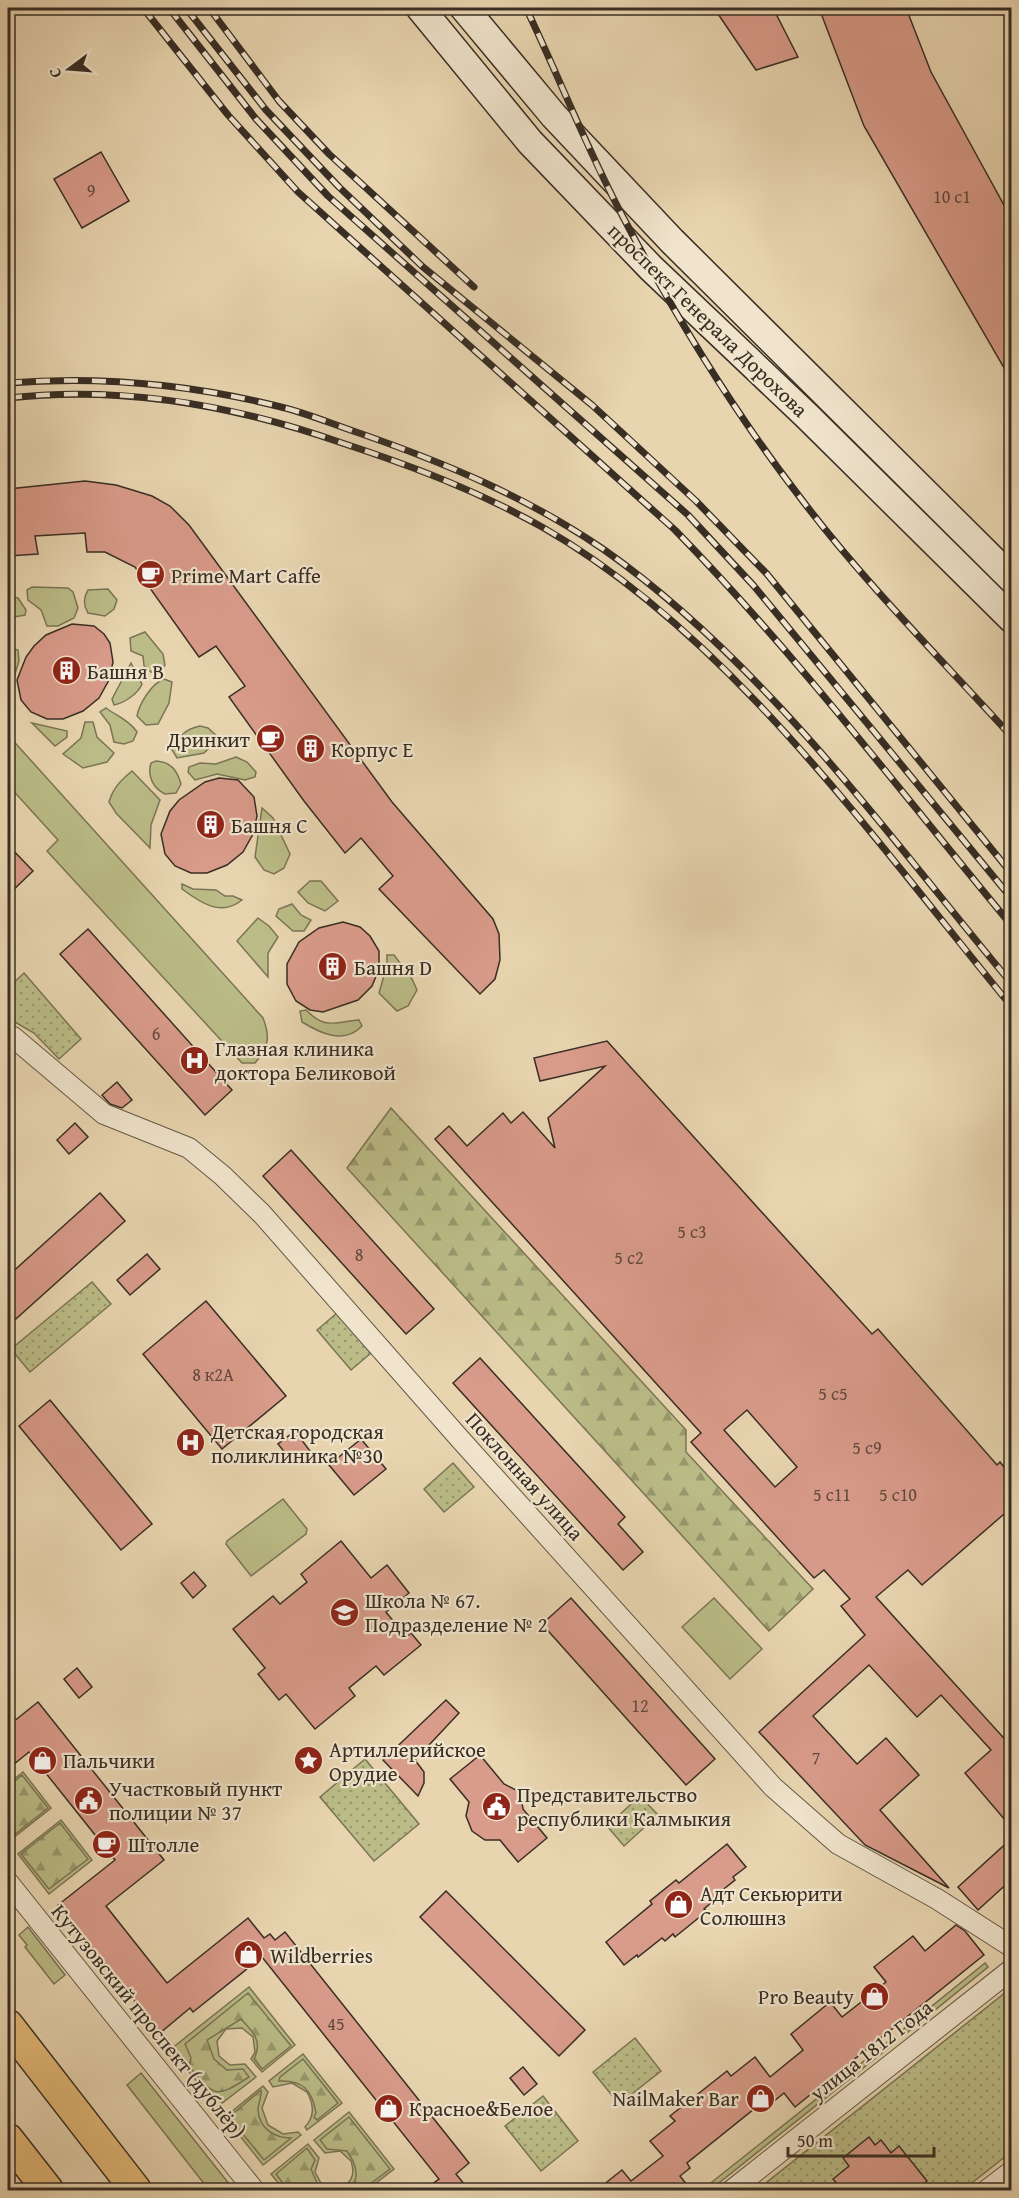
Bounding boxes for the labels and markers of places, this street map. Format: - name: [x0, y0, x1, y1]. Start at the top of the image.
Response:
- cafe icon: Prime Mart Caffe: [134, 559, 166, 591]
- place label: Prime Mart Caffe: [171, 560, 321, 591]
- building icon: Башня B: [50, 655, 82, 687]
- place label: Башня B: [87, 656, 164, 687]
- cafe icon: Дринкит: [255, 723, 287, 755]
- place label: Дринкит: [166, 724, 250, 755]
- building icon: Корпус E: [294, 733, 326, 765]
- place label: Корпус E: [331, 734, 413, 765]
- building icon: Башня C: [194, 809, 226, 841]
- place label: Башня C: [231, 810, 308, 841]
- building icon: Башня D: [317, 951, 349, 983]
- place label: Башня D: [354, 952, 432, 983]
- place label: Глазная клиника доктора Беликовой: [215, 1033, 396, 1088]
- hospital icon: Глазная клиника доктора Беликовой: [178, 1044, 210, 1076]
- place label: Детская городская поликлиника №30: [210, 1416, 384, 1471]
- hospital icon: Детская городская поликлиника №30: [174, 1427, 206, 1459]
- place label: Школа № 67. Подразделение № 2: [365, 1585, 548, 1640]
- school or university icon: Школа № 67. Подразделение № 2: [328, 1596, 360, 1628]
- place label: Артиллерийское Орудие: [329, 1734, 486, 1789]
- shop icon: Пальчики: [26, 1744, 58, 1776]
- place label: Пальчики: [63, 1745, 155, 1776]
- place icon: Артиллерийское Орудие: [292, 1745, 324, 1777]
- place label: Участковый пункт полиции № 37: [109, 1773, 282, 1828]
- place label: Представительство республики Калмыкия: [517, 1779, 732, 1834]
- public building icon: Участковый пункт полиции № 37: [72, 1784, 104, 1816]
- public building icon: Представительство республики Калмыкия: [480, 1790, 512, 1822]
- cafe icon: Штолле: [91, 1828, 123, 1860]
- place label: Штолле: [128, 1829, 200, 1860]
- place label: Адт Секьюрити Солюшнз: [700, 1878, 843, 1933]
- shop icon: Адт Секьюрити Солюшнз: [663, 1889, 695, 1921]
- shop icon: Wildberries: [233, 1939, 265, 1971]
- place label: Wildberries: [270, 1940, 373, 1971]
- shop icon: Pro Beauty: [859, 1980, 891, 2012]
- place label: Pro Beauty: [758, 1981, 855, 2012]
- shop icon: NailMaker Bar: [744, 2082, 776, 2114]
- place label: NailMaker Bar: [613, 2083, 739, 2114]
- shop icon: Красное&Белое: [372, 2092, 404, 2124]
- place label: Красное&Белое: [409, 2093, 554, 2124]

